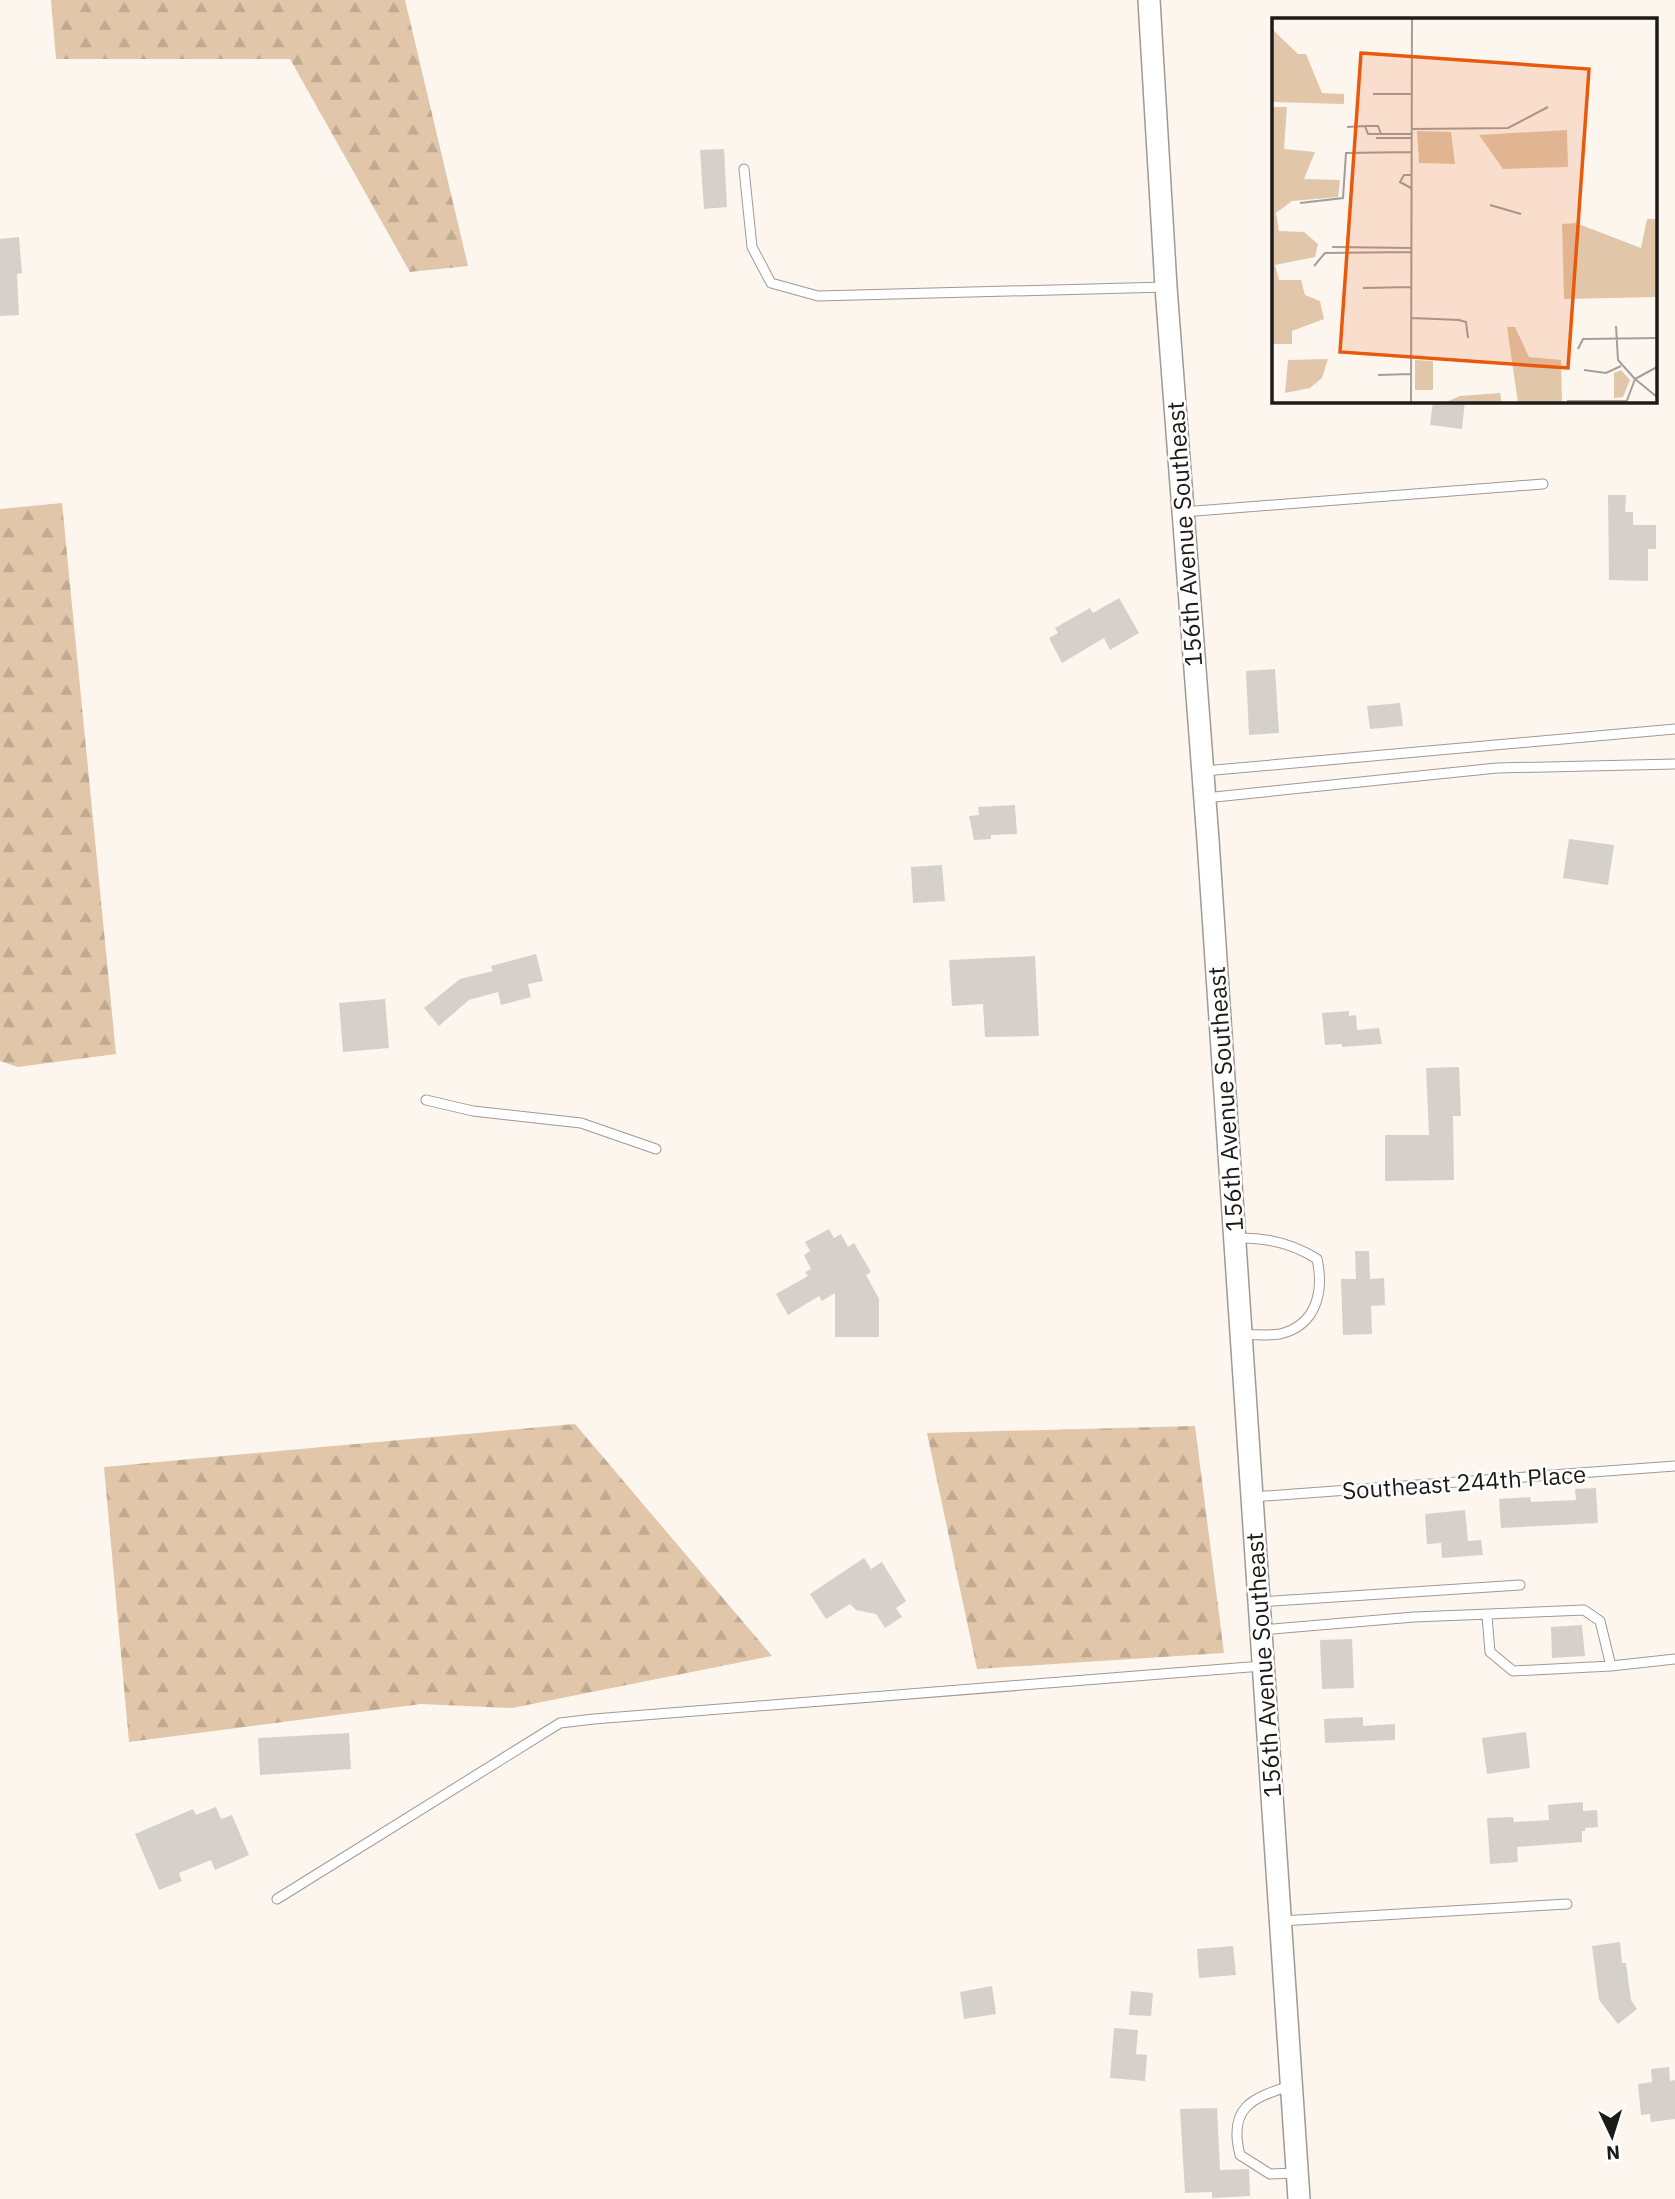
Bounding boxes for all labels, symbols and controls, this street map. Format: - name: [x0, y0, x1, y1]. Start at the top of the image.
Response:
- inset map: [1272, 18, 1658, 402]
- street label: 156th Avenue Southeast: [1159, 400, 1209, 668]
- street label: 156th Avenue Southeast: [1200, 965, 1250, 1233]
- street label: Southeast 244th Place: [1341, 1458, 1587, 1506]
- street label: 156th Avenue Southeast: [1238, 1531, 1288, 1799]
- north arrow: [1577, 2101, 1647, 2171]
- text: N: [1605, 2141, 1621, 2165]

